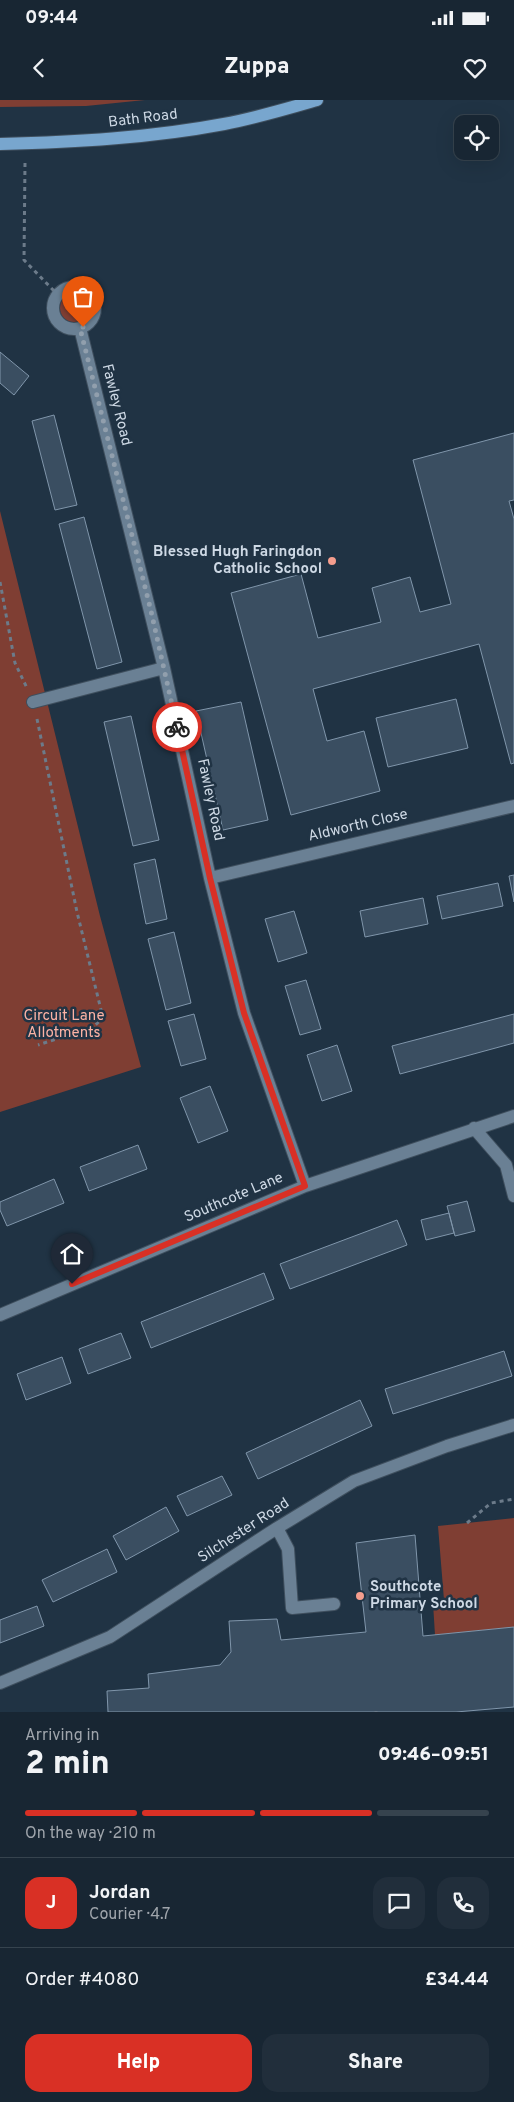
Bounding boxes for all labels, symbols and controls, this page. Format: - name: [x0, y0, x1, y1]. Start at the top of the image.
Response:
- text: 09:44: [25, 6, 78, 30]
- icon: back: [25, 54, 53, 82]
- text: Zuppa: [225, 54, 289, 81]
- icon: heart: [461, 54, 489, 82]
- street label: Bath Road: [107, 105, 179, 133]
- map controls: [454, 115, 499, 160]
- button: locate: [454, 115, 499, 160]
- pin: [62, 276, 104, 327]
- icon: bag: [69, 283, 97, 311]
- street label: Fawley Road: [97, 362, 135, 448]
- place label: Blessed Hugh Faringdon Catholic School: [153, 543, 322, 579]
- marker: Blessed Hugh Faringdon Catholic School: [326, 555, 338, 567]
- courier: [152, 702, 202, 752]
- icon: bike: [163, 713, 191, 741]
- street label: Fawley Road: [192, 757, 228, 843]
- street label: Aldworth Close: [306, 805, 410, 847]
- park label: Circuit Lane Allotments: [24, 1007, 104, 1043]
- street label: Southcote Lane: [182, 1169, 286, 1227]
- pin: [51, 1233, 93, 1284]
- icon: home: [58, 1240, 86, 1268]
- street label: Silchester Road: [195, 1494, 293, 1568]
- place label: Southcote Primary School: [370, 1578, 478, 1614]
- marker: Southcote Primary School: [354, 1590, 366, 1602]
- text: Arriving in: [25, 1726, 100, 1746]
- text: 09:46–09:51: [378, 1743, 489, 1767]
- text: 2 min: [25, 1745, 110, 1785]
- text: On the way · 210 m: [25, 1824, 156, 1844]
- button: chat: [373, 1877, 425, 1929]
- button: phone: [437, 1877, 489, 1929]
- text: Jordan: [89, 1881, 151, 1905]
- text: J: [46, 1891, 56, 1915]
- text: Courier · 4.7: [89, 1905, 170, 1925]
- text: Order #4080: [25, 1968, 139, 1992]
- text: £34.44: [425, 1968, 489, 1992]
- button: Help: [25, 2034, 252, 2092]
- button: Share: [262, 2034, 489, 2092]

